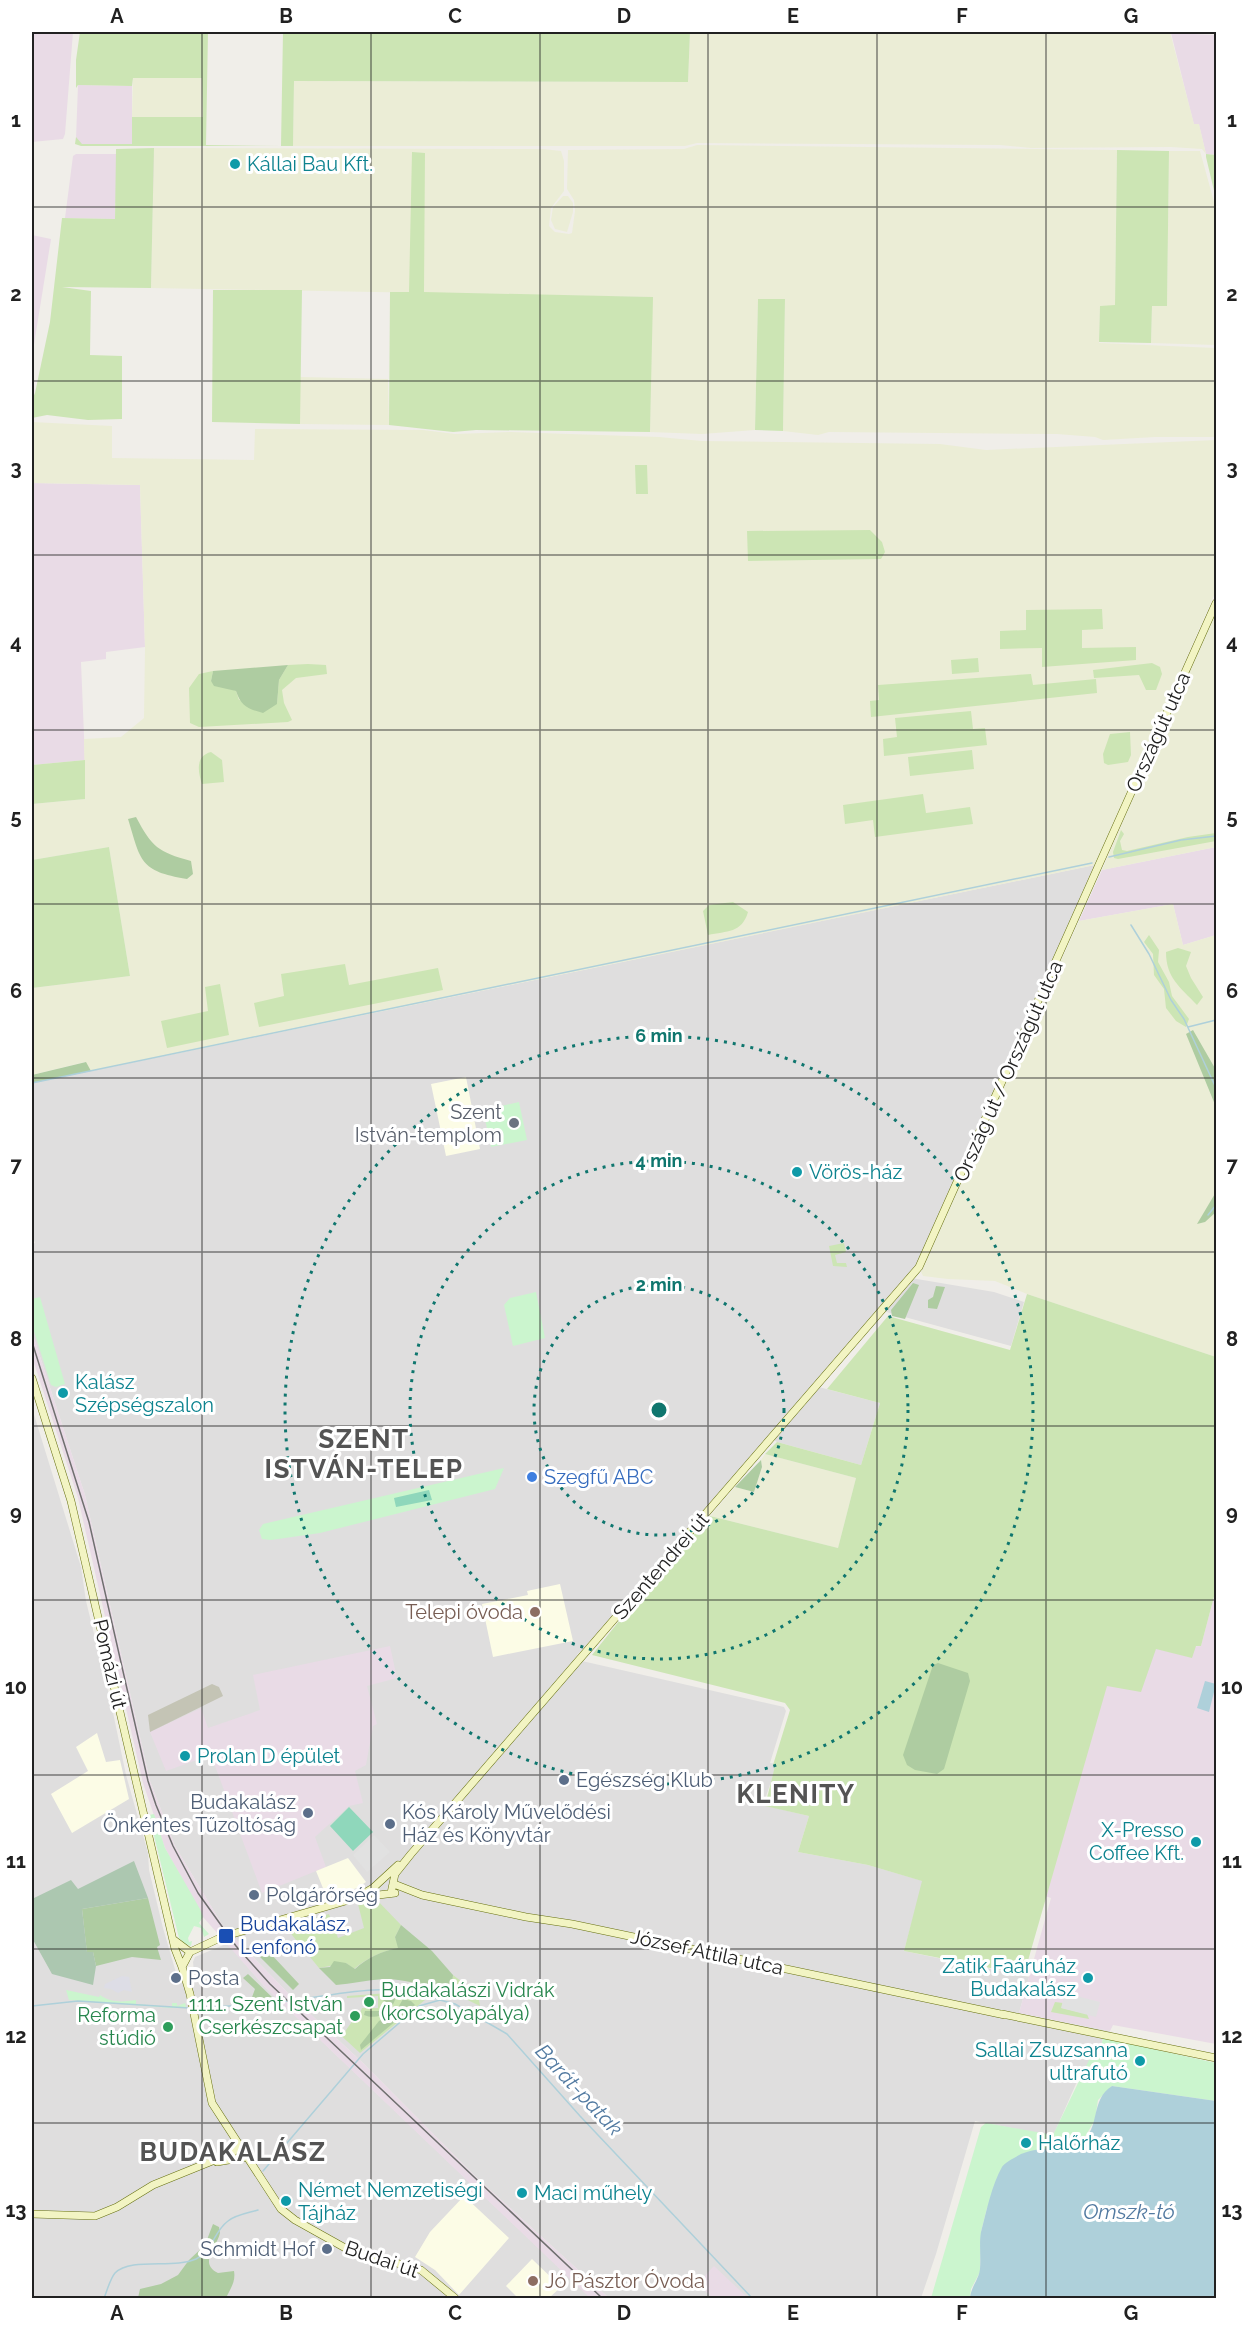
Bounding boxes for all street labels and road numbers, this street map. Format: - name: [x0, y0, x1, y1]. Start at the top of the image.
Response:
- street label: Országút utca: [1121, 668, 1195, 796]
- street label: Ország út / Országút utca: [948, 957, 1068, 1185]
- street label: Szentendrei út: [608, 1507, 714, 1624]
- street label: Pomázi út: [88, 1617, 132, 1711]
- street label: József Attila utca: [628, 1924, 786, 1980]
- street label: Budai út: [342, 2235, 422, 2283]

